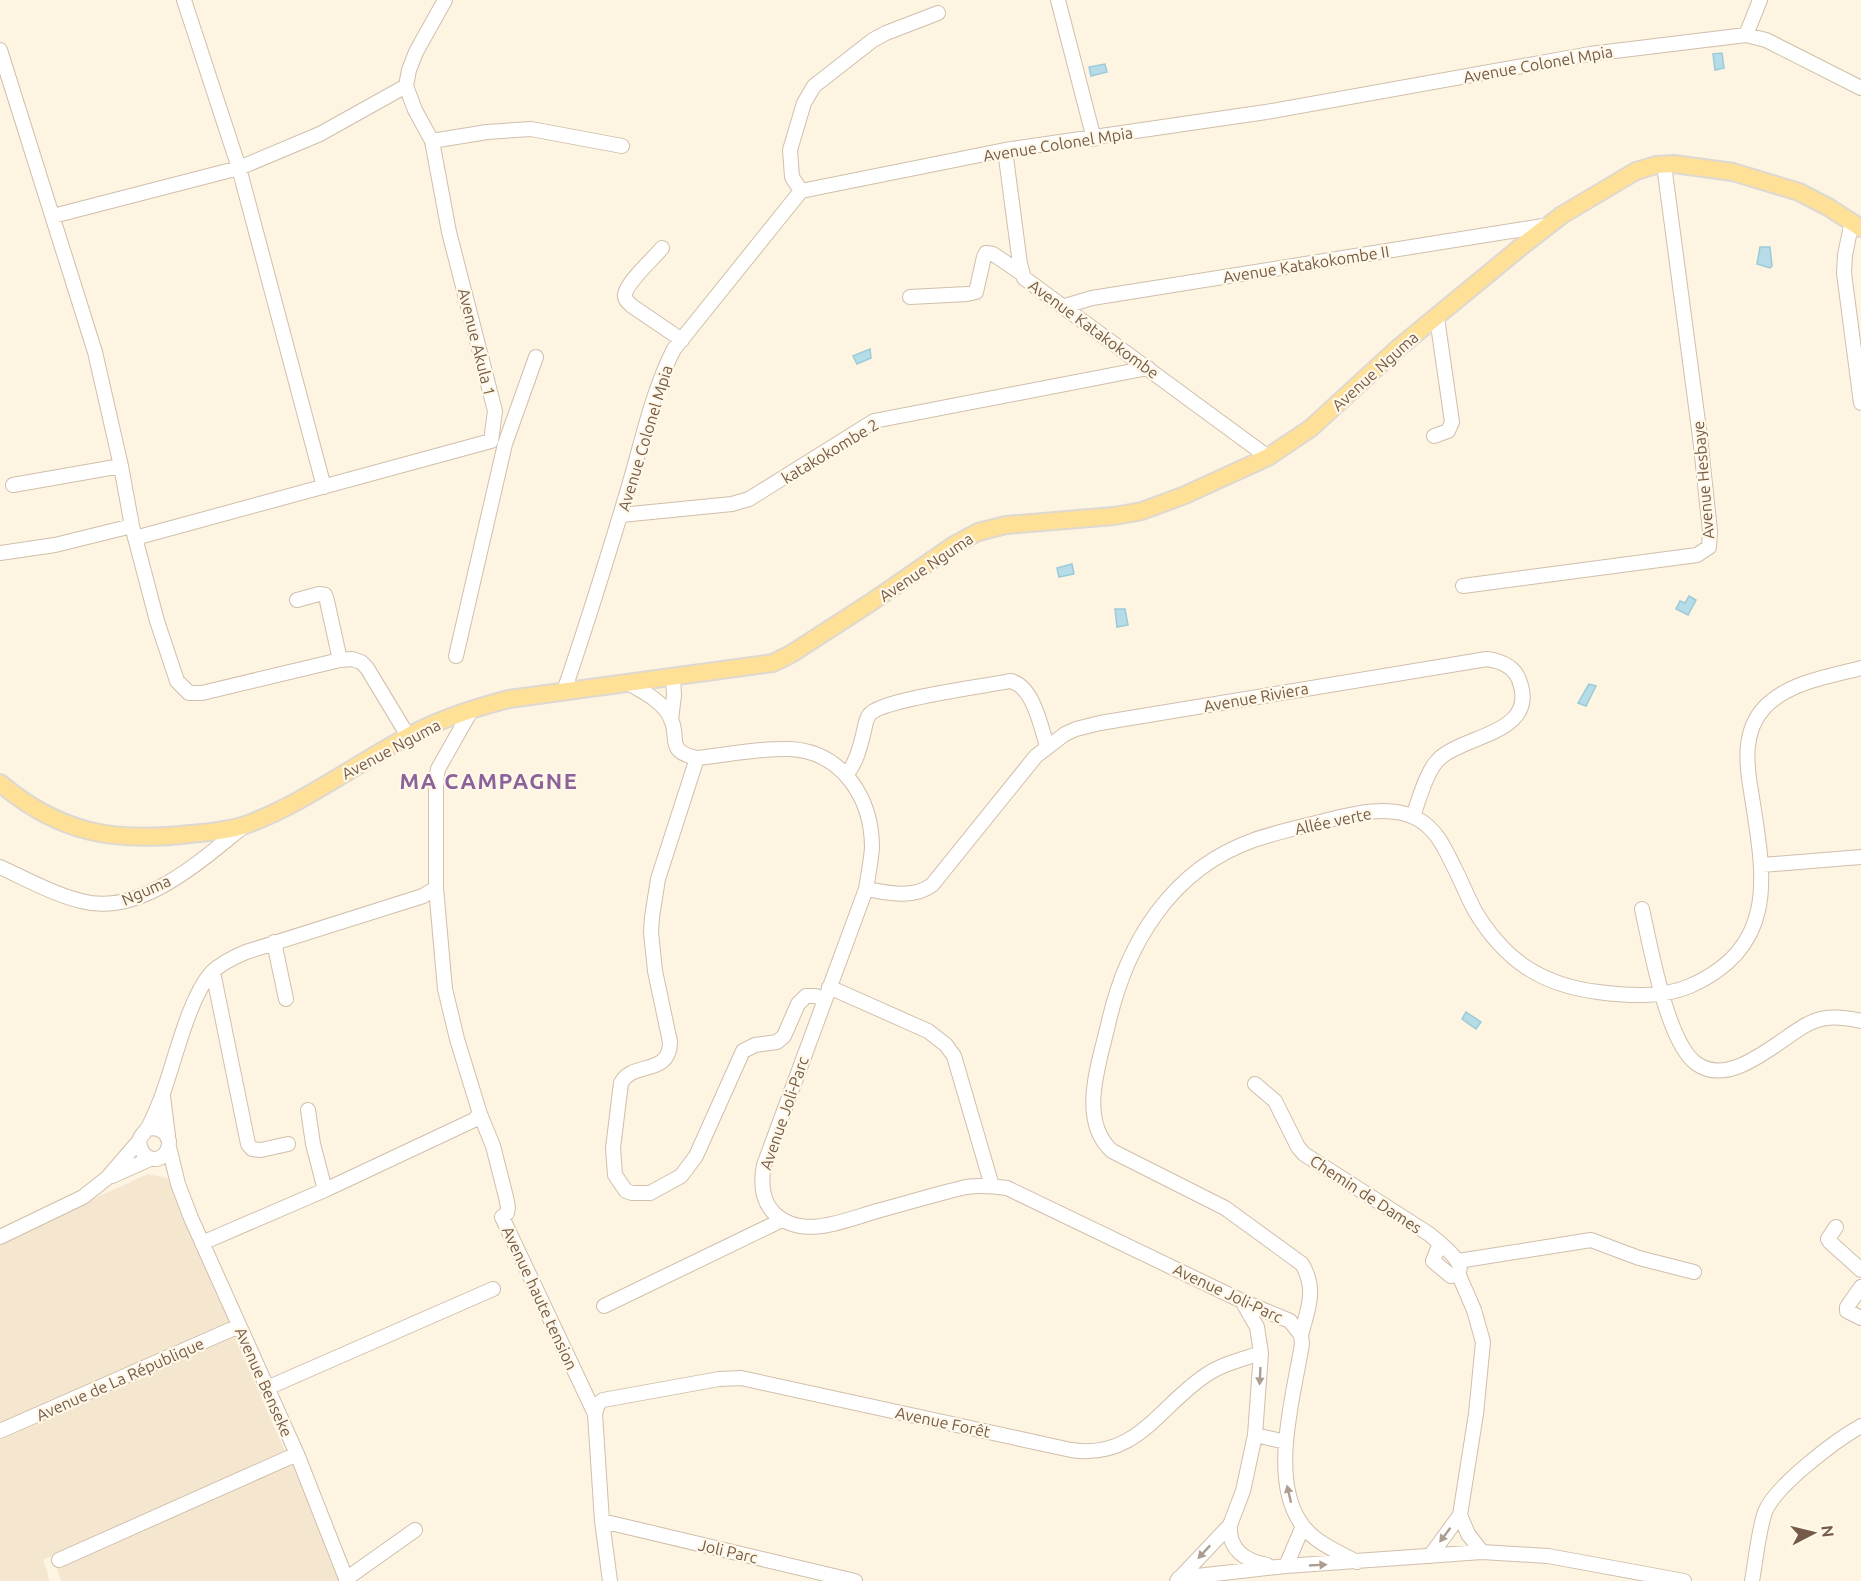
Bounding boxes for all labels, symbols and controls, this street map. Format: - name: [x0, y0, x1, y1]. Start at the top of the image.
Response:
- street label: Avenue Colonel Mpia: [1462, 42, 1614, 86]
- street label: Avenue Colonel Mpia: [982, 123, 1134, 165]
- street label: Avenue Katakokombe II: [1222, 242, 1390, 286]
- street label: Avenue Katakokombe: [1026, 276, 1162, 382]
- street label: Avenue Akula 1: [455, 286, 499, 398]
- street label: Avenue Nguma: [1328, 328, 1422, 414]
- street label: Avenue Colonel Mpia: [614, 363, 676, 513]
- street label: katakokombe 2: [778, 415, 882, 487]
- street label: Avenue Hesbaye: [1689, 420, 1717, 540]
- street label: Avenue Nguma: [876, 529, 976, 605]
- street label: Avenue Riviera: [1202, 679, 1310, 715]
- street label: Avenue Nguma: [338, 715, 444, 783]
- district label: MA CAMPAGNE: [400, 768, 578, 793]
- street label: Allée verte: [1293, 804, 1373, 838]
- street label: Nguma: [119, 871, 173, 909]
- street label: Avenue Joli-Parc: [756, 1053, 812, 1172]
- street label: Chemin de Dames: [1307, 1151, 1425, 1237]
- street label: Avenue haute tension: [499, 1223, 581, 1373]
- street label: Avenue Joli-Parc: [1170, 1260, 1286, 1326]
- street label: Avenue Benseke: [232, 1324, 296, 1440]
- street label: Avenue de La République: [33, 1334, 207, 1424]
- one-way arrow: [1256, 1367, 1265, 1386]
- street label: Avenue Forêt: [894, 1403, 993, 1441]
- one-way arrow: [1284, 1484, 1294, 1503]
- north arrow: [1783, 1503, 1843, 1563]
- text: N: [1818, 1524, 1838, 1538]
- one-way arrow: [1439, 1528, 1451, 1543]
- street label: Joli Parc: [697, 1535, 760, 1567]
- one-way arrow: [1198, 1545, 1212, 1559]
- one-way arrow: [1308, 1560, 1327, 1569]

